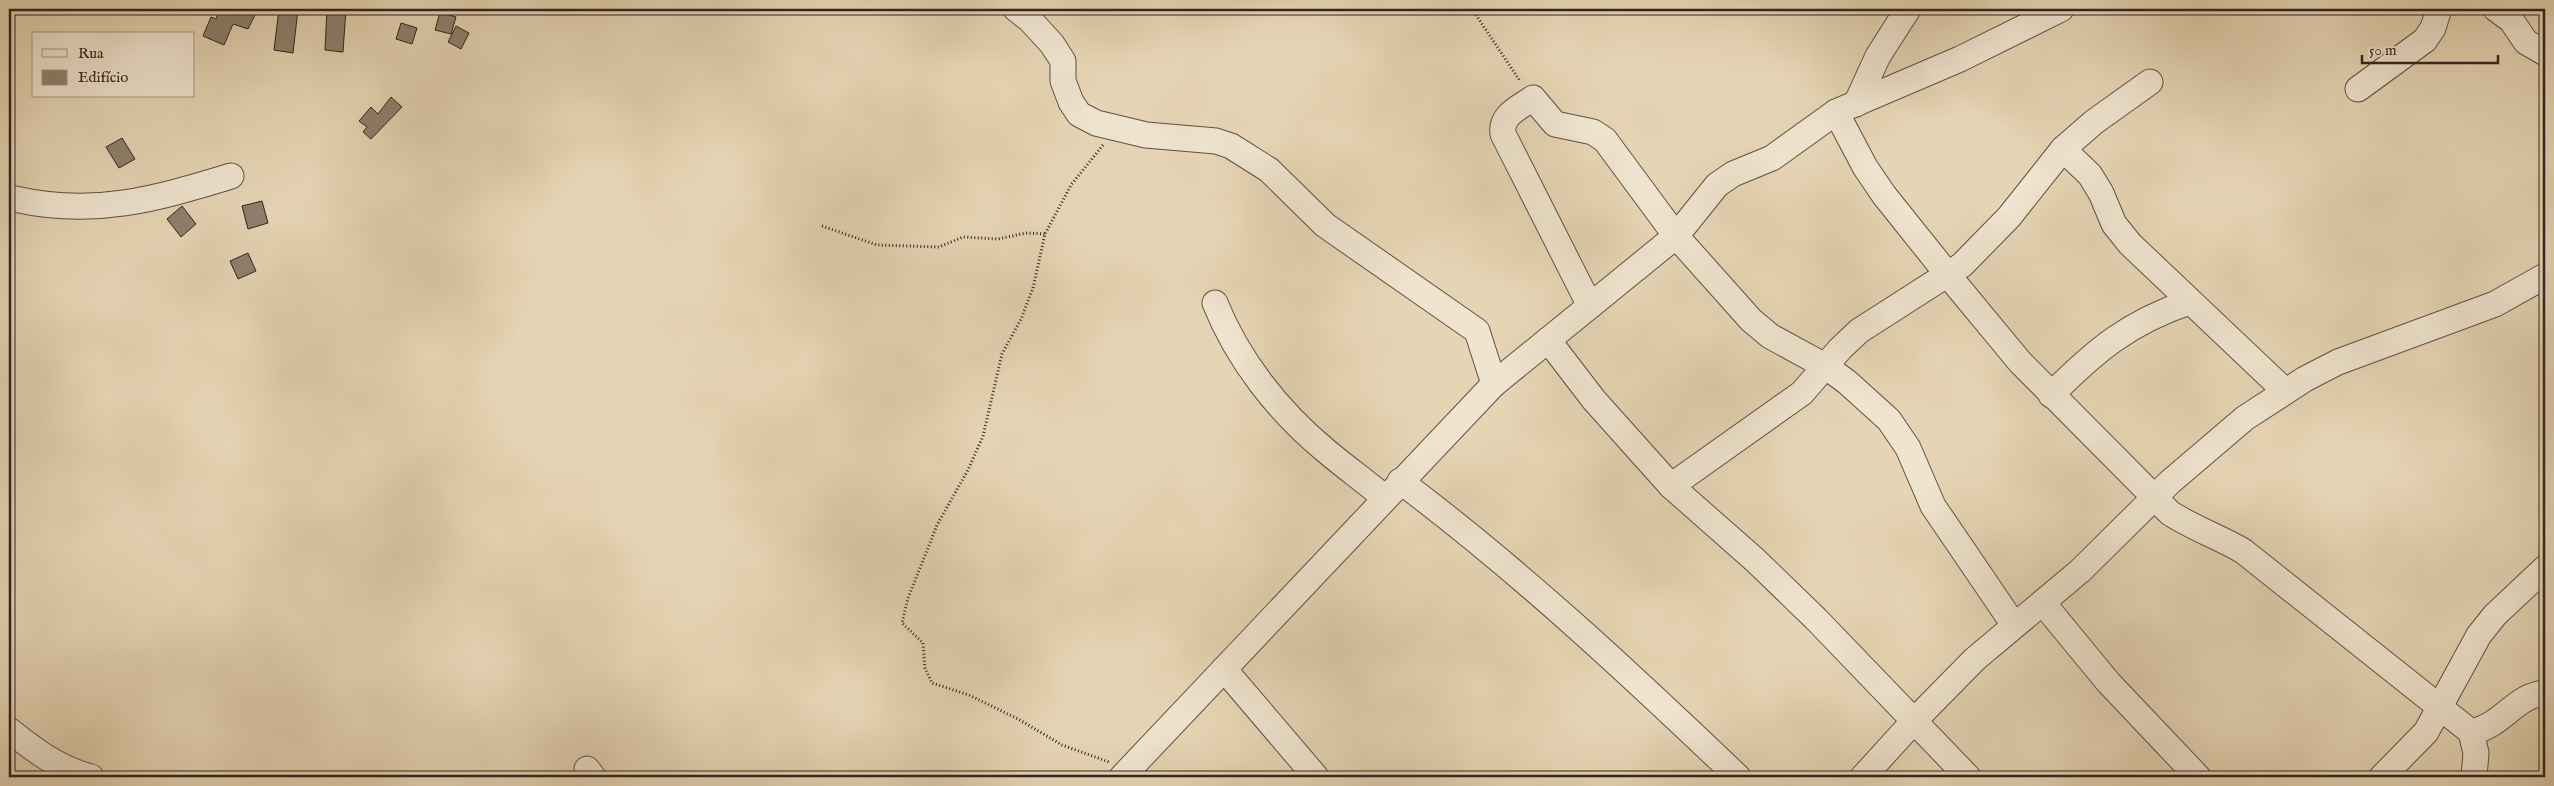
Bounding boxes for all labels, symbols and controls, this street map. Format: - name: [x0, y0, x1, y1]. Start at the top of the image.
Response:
- legend: [32, 32, 195, 98]
- scale bar: [2362, 32, 2498, 64]
- text: 50 m: [2369, 41, 2397, 60]
- text: Rua: [78, 44, 104, 63]
- text: Edifício: [78, 68, 128, 87]

